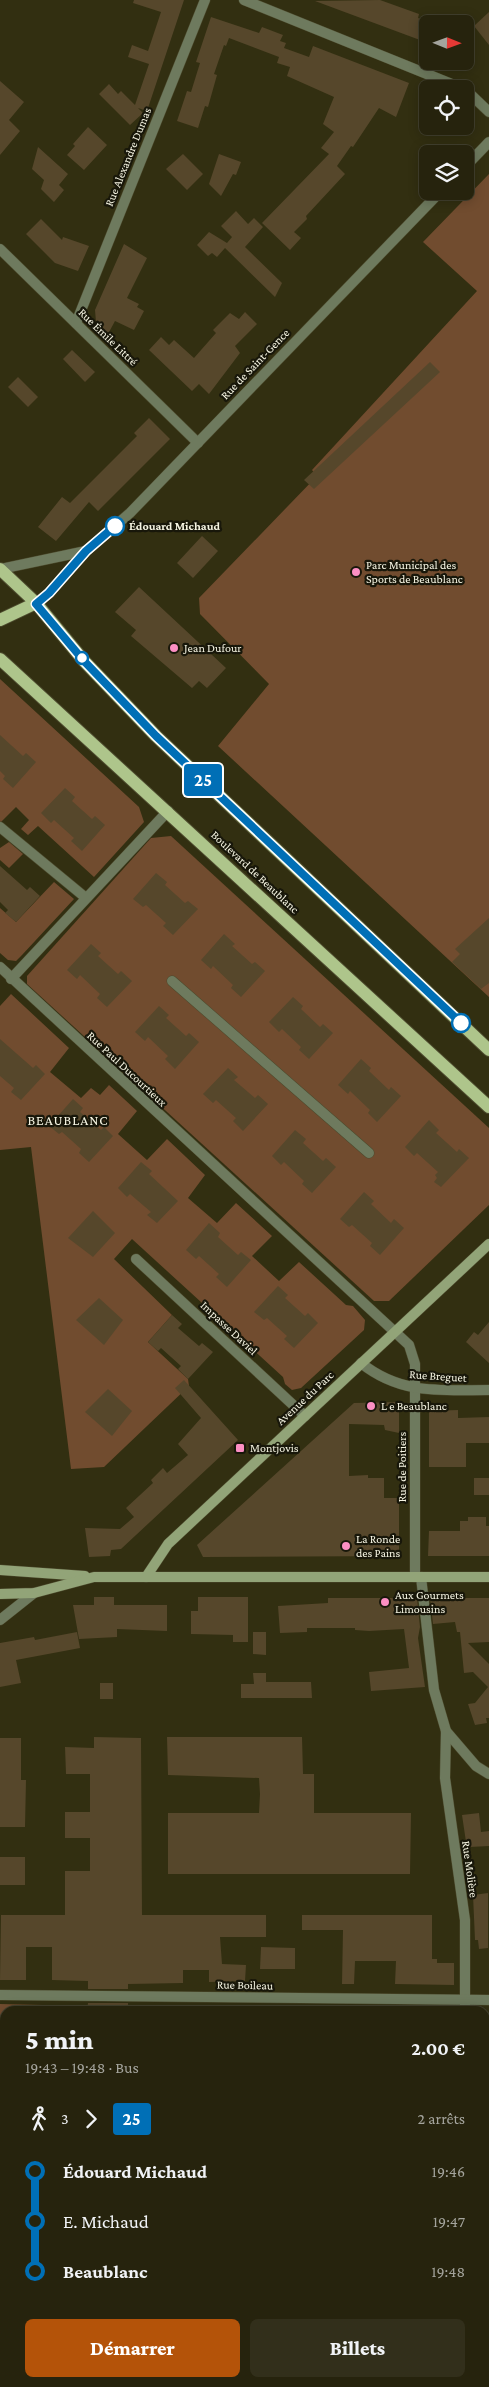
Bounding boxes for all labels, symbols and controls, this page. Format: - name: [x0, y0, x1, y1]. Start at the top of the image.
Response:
- north arrow: [419, 15, 474, 70]
- map controls: [419, 15, 474, 200]
- button: locate: [419, 80, 474, 135]
- street label: Rue Alexandre Dumas: [102, 105, 154, 208]
- button: layers: [419, 145, 474, 200]
- street label: Rue Émile Littré: [76, 305, 140, 369]
- street label: Rue de Saint-Gence: [218, 326, 292, 402]
- marker: Édouard Michaud: [105, 516, 125, 536]
- place label: Édouard Michaud: [129, 519, 220, 533]
- place label: Parc Municipal des Sports de Beaublanc: [366, 558, 463, 586]
- marker: Parc Municipal des Sports de Beaublanc: [350, 566, 362, 578]
- place label: Jean Dufour: [183, 641, 242, 655]
- marker: Jean Dufour: [168, 642, 180, 654]
- unlabelled marker: [75, 651, 89, 665]
- line badge: 25: [180, 764, 226, 796]
- text: 25: [194, 770, 212, 790]
- street label: Boulevard de Beaublanc: [208, 828, 302, 916]
- unlabelled marker: [451, 1013, 471, 1033]
- street label: Rue Paul Ducourtieux: [84, 1028, 170, 1110]
- district label: BEAUBLANC: [27, 1112, 109, 1128]
- street label: Impasse Daviel: [198, 1298, 260, 1358]
- street label: Rue Breguet: [409, 1367, 468, 1385]
- street label: Avenue du Parc: [274, 1368, 336, 1428]
- place label: L e Beaublanc: [381, 1399, 447, 1413]
- marker: L e Beaublanc: [365, 1400, 377, 1412]
- street label: Rue de Poitiers: [395, 1432, 409, 1502]
- place label: Montjovis: [250, 1441, 299, 1455]
- marker: Montjovis: [234, 1442, 246, 1454]
- place label: La Ronde des Pains: [356, 1532, 401, 1560]
- marker: La Ronde des Pains: [340, 1540, 352, 1552]
- place label: Aux Gourmets Limousins: [395, 1588, 464, 1616]
- marker: Aux Gourmets Limousins: [379, 1596, 391, 1608]
- street label: Rue Molière: [459, 1840, 481, 1898]
- street label: Rue Boileau: [217, 1978, 274, 1993]
- text: 5 min: [25, 2024, 93, 2055]
- text: 2.00 €: [411, 2038, 465, 2059]
- text: 19:43 – 19:48 · Bus: [25, 2059, 139, 2076]
- icon: walk: [25, 2105, 53, 2133]
- icon: forward: [77, 2105, 105, 2133]
- text: 25: [123, 2109, 141, 2129]
- text: 3: [61, 2110, 69, 2127]
- text: 2 arrêts: [417, 2110, 465, 2127]
- text: Édouard Michaud: [63, 2161, 207, 2182]
- text: 19:46: [432, 2163, 465, 2180]
- text: E. Michaud: [63, 2211, 149, 2232]
- text: 19:47: [433, 2213, 465, 2230]
- text: Beaublanc: [63, 2261, 148, 2282]
- text: 19:48: [431, 2263, 465, 2280]
- button: Démarrer: [25, 2319, 240, 2377]
- button: Billets: [250, 2319, 465, 2377]

